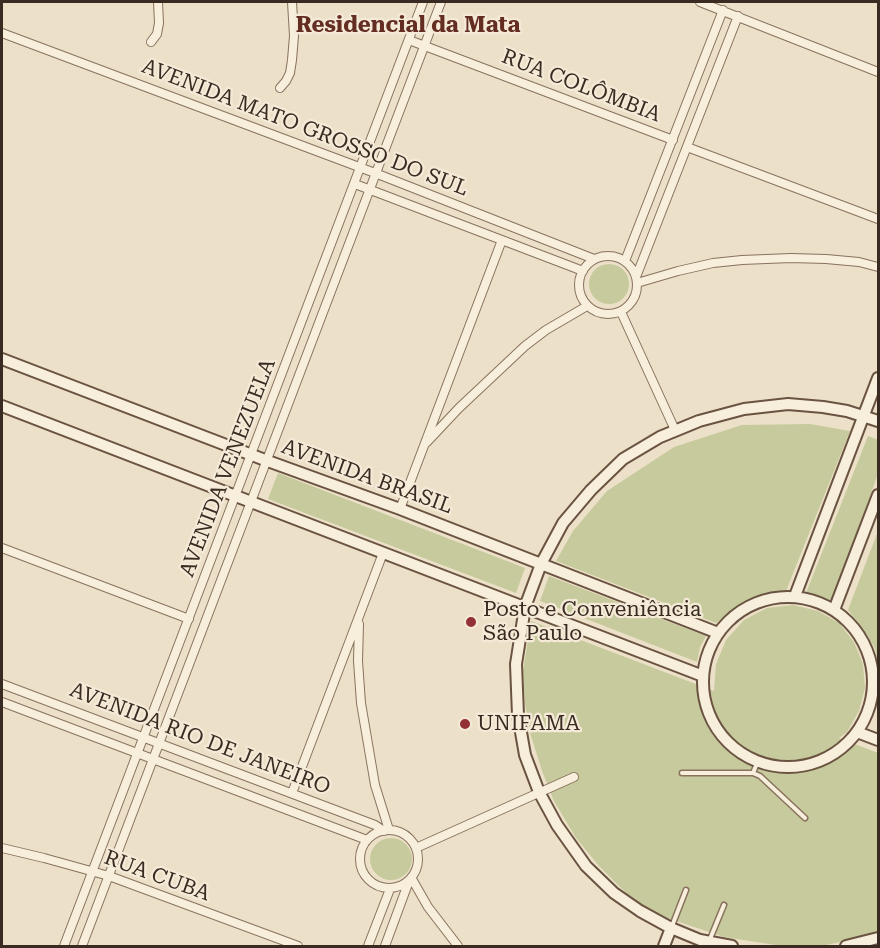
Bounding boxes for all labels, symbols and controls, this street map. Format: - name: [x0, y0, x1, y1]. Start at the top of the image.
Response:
- district label: Residencial da Mata: [296, 13, 520, 39]
- street label: RUA COLÔMBIA: [498, 44, 664, 128]
- street label: AVENIDA MATO GROSSO DO SUL: [138, 54, 472, 202]
- street label: AVENIDA VENEZUELA: [175, 355, 281, 581]
- street label: AVENIDA BRASIL: [278, 434, 456, 520]
- place label: Posto e Conveniência São Paulo: [483, 597, 701, 647]
- marker: Posto e Conveniência São Paulo: [464, 615, 478, 629]
- street label: AVENIDA RIO DE JANEIRO: [66, 678, 334, 800]
- place label: UNIFAMA: [477, 711, 580, 737]
- marker: UNIFAMA: [458, 717, 472, 731]
- street label: RUA CUBA: [101, 845, 213, 907]

